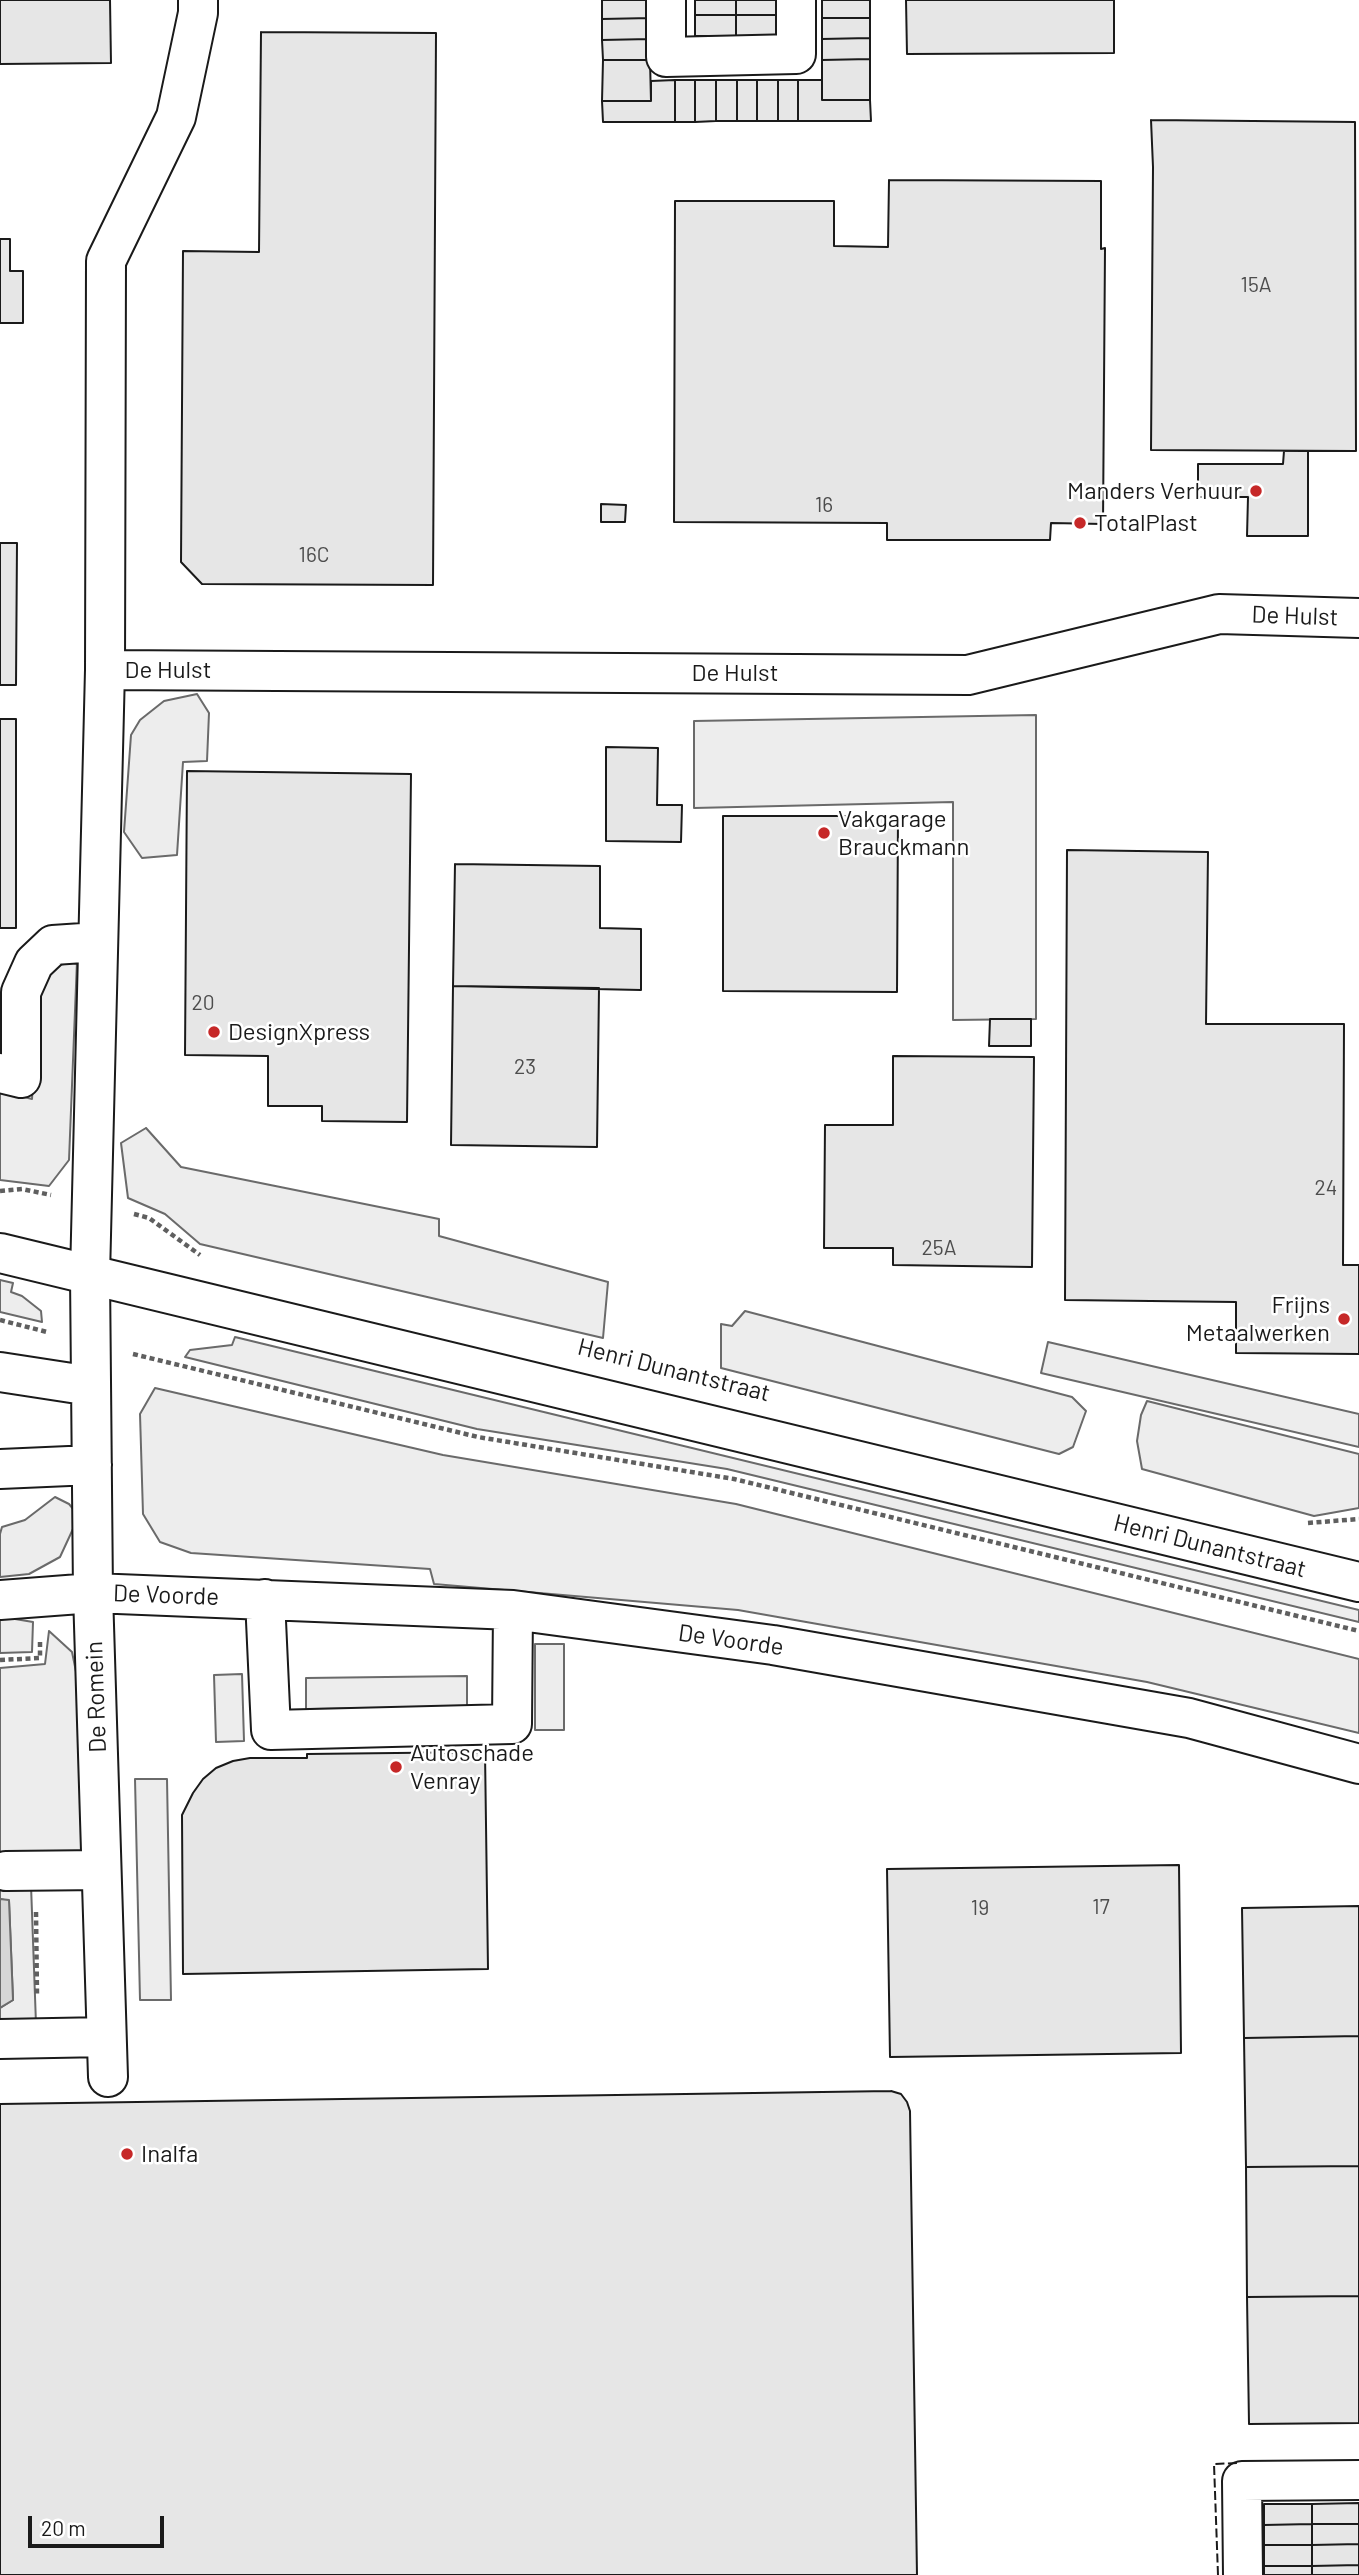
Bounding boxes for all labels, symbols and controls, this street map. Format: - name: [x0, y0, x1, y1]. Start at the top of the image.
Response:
- house number: 15A: [1241, 272, 1271, 298]
- place label: Manders Verhuur: [1067, 477, 1242, 505]
- marker: Manders Verhuur: [1248, 483, 1264, 499]
- house number: 16: [815, 492, 833, 518]
- place label: TotalPlast: [1094, 509, 1198, 537]
- marker: TotalPlast: [1072, 515, 1088, 531]
- house number: 16C: [299, 542, 329, 568]
- street label: De Hulst: [1251, 600, 1339, 632]
- street label: De Hulst: [125, 656, 211, 684]
- street label: De Hulst: [692, 659, 778, 687]
- place label: Vakgarage Brauckmann: [838, 805, 969, 861]
- marker: Vakgarage Brauckmann: [816, 825, 832, 841]
- house number: 20: [191, 990, 215, 1016]
- place label: DesignXpress: [228, 1018, 370, 1046]
- marker: DesignXpress: [206, 1024, 222, 1040]
- house number: 23: [514, 1054, 536, 1080]
- house number: 24: [1315, 1175, 1337, 1201]
- house number: 25A: [922, 1235, 956, 1261]
- place label: Frijns Metaalwerken: [1186, 1291, 1330, 1347]
- marker: Frijns Metaalwerken: [1336, 1311, 1352, 1327]
- street label: Henri Dunantstraat: [575, 1332, 773, 1408]
- street label: Henri Dunantstraat: [1111, 1508, 1309, 1584]
- street label: De Voorde: [113, 1579, 219, 1611]
- street label: De Voorde: [676, 1618, 786, 1662]
- street label: De Romein: [80, 1641, 112, 1753]
- place label: Autoschade Venray: [410, 1739, 534, 1795]
- marker: Autoschade Venray: [388, 1759, 404, 1775]
- house number: 17: [1092, 1894, 1110, 1920]
- house number: 19: [971, 1895, 989, 1921]
- place label: Inalfa: [141, 2140, 198, 2168]
- marker: Inalfa: [119, 2146, 135, 2162]
- scale bar: [32, 2502, 168, 2546]
- text: 20 m: [41, 2515, 86, 2540]

